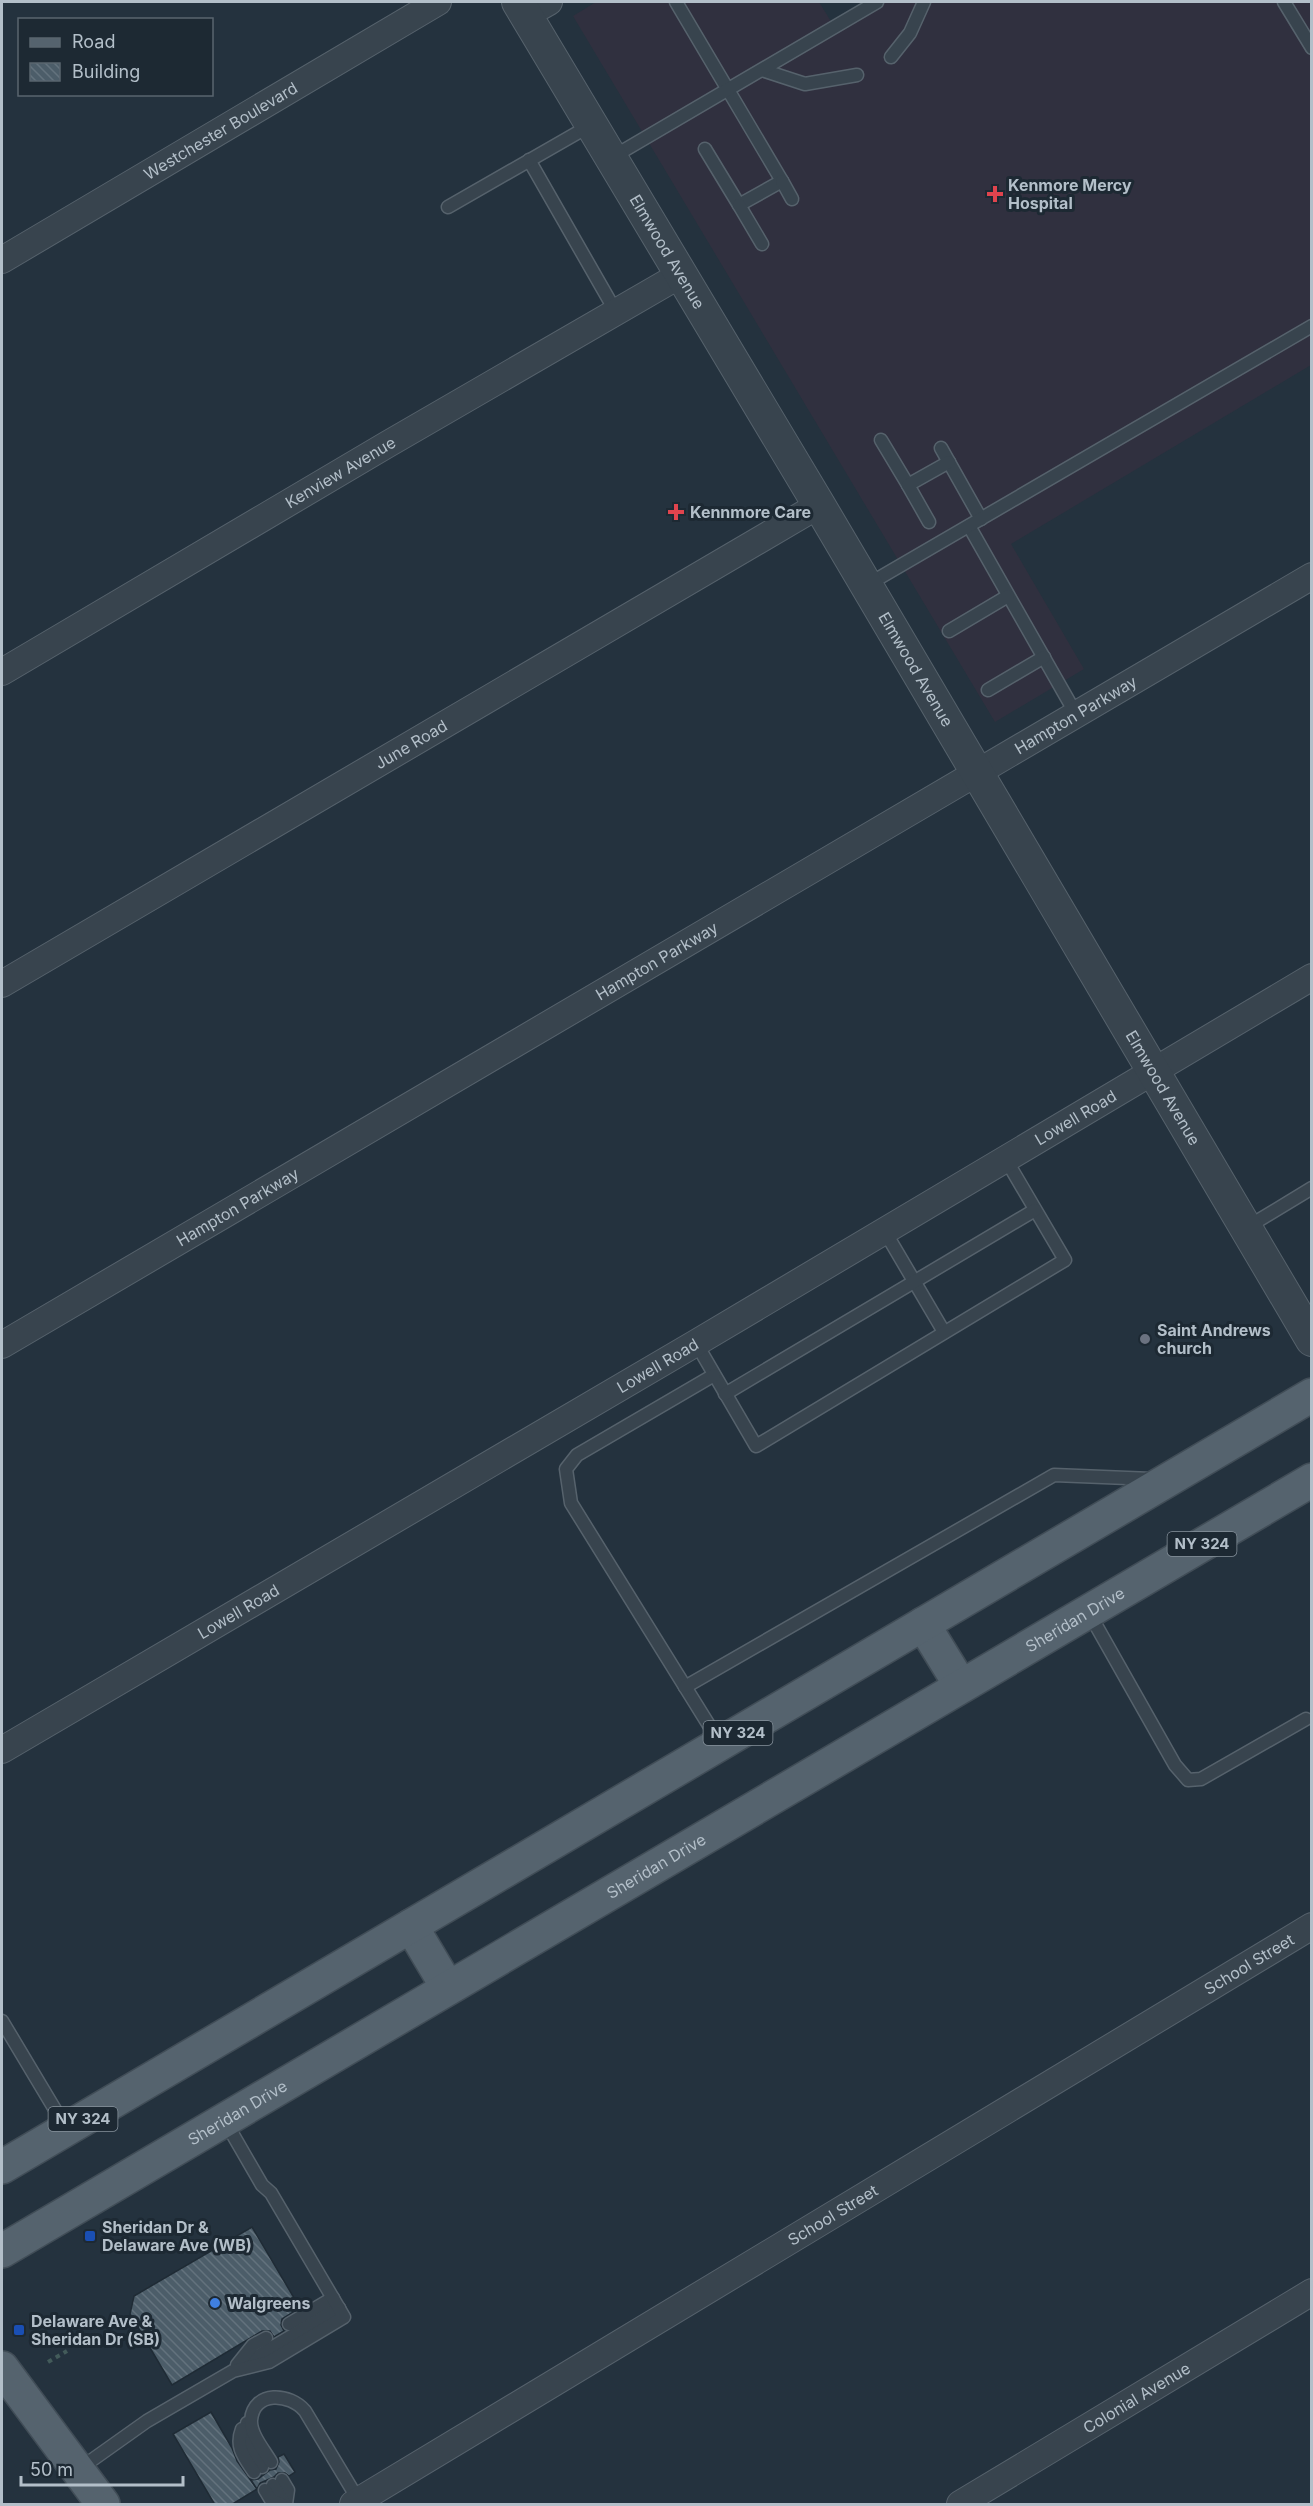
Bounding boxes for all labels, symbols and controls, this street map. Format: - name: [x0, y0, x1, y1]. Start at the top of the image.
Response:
- legend: [18, 18, 213, 96]
- text: Road: [72, 31, 115, 52]
- text: Building: [72, 61, 140, 82]
- street label: Westchester Boulevard: [140, 77, 301, 184]
- place label: Kenmore Mercy Hospital: [1008, 175, 1132, 213]
- marker: Kenmore Mercy Hospital: [986, 185, 1004, 203]
- street label: Elmwood Avenue: [625, 191, 709, 313]
- street label: Kenview Avenue: [282, 432, 399, 512]
- place label: Kennmore Care: [690, 502, 811, 522]
- marker: Kennmore Care: [667, 503, 685, 521]
- street label: Elmwood Avenue: [874, 608, 958, 730]
- street label: Hampton Parkway: [1011, 671, 1140, 758]
- street label: June Road: [371, 715, 451, 773]
- street label: Hampton Parkway: [592, 917, 721, 1004]
- street label: Elmwood Avenue: [1121, 1027, 1205, 1149]
- street label: Lowell Road: [1031, 1086, 1120, 1149]
- street label: Hampton Parkway: [173, 1163, 302, 1250]
- place label: Saint Andrews church: [1157, 1320, 1271, 1358]
- marker: Saint Andrews church: [1138, 1332, 1152, 1346]
- street label: Lowell Road: [613, 1334, 702, 1397]
- road number: NY 324: [1168, 1532, 1236, 1556]
- street label: Lowell Road: [194, 1580, 283, 1643]
- street label: Sheridan Drive: [1022, 1583, 1128, 1656]
- road number: NY 324: [704, 1721, 772, 1745]
- street label: Sheridan Drive: [603, 1829, 709, 1903]
- street label: School Street: [1200, 1929, 1298, 1999]
- street label: Sheridan Drive: [184, 2076, 290, 2149]
- road number: NY 324: [48, 2107, 118, 2131]
- street label: School Street: [784, 2180, 881, 2250]
- place label: Sheridan Dr & Delaware Ave (WB): [102, 2217, 252, 2255]
- marker: Sheridan Dr & Delaware Ave (WB): [83, 2229, 97, 2243]
- place label: Walgreens: [227, 2293, 311, 2313]
- marker: Walgreens: [208, 2296, 222, 2310]
- place label: Delaware Ave & Sheridan Dr (SB): [31, 2311, 160, 2349]
- marker: Delaware Ave & Sheridan Dr (SB): [12, 2323, 26, 2337]
- street label: Colonial Avenue: [1079, 2358, 1194, 2438]
- scale bar: [21, 2449, 183, 2487]
- text: 50 m: [30, 2459, 73, 2480]

